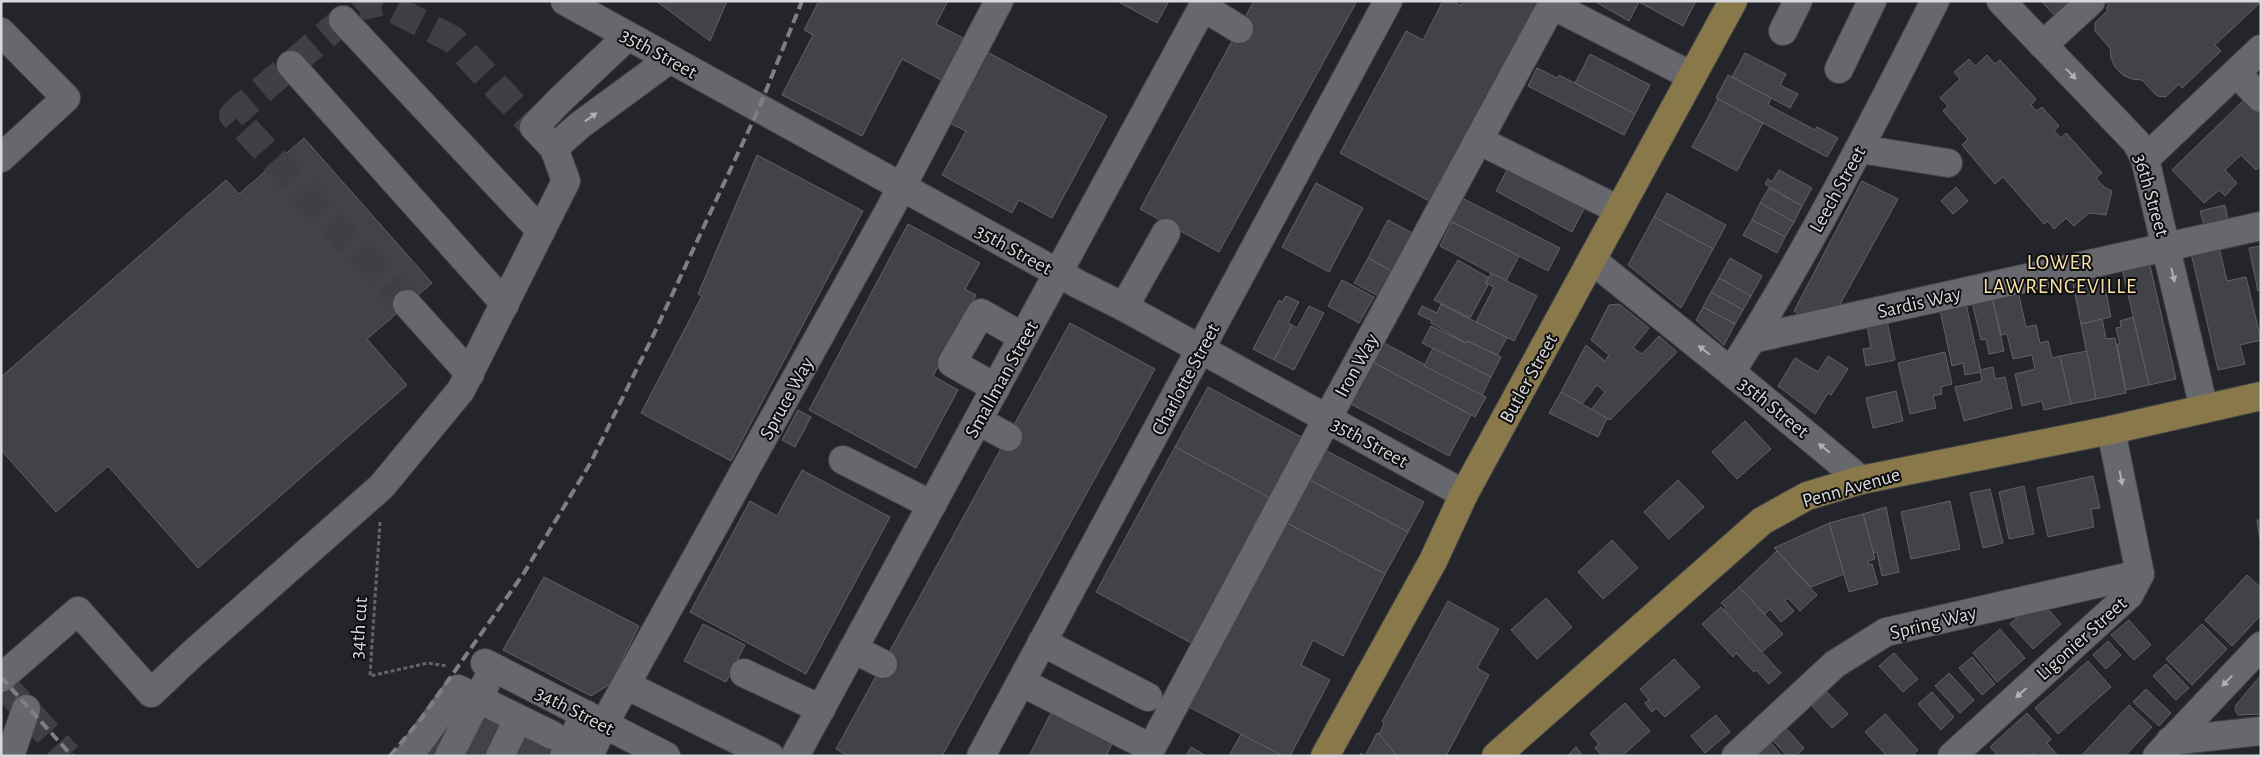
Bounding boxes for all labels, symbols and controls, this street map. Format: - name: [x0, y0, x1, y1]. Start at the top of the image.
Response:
- street label: 35th Street: [617, 25, 701, 83]
- one-way arrow: [2065, 68, 2077, 80]
- one-way arrow: [584, 112, 598, 122]
- street label: Leech Street: [1806, 143, 1870, 236]
- street label: 36th Street: [2130, 152, 2173, 239]
- street label: 35th Street: [972, 221, 1056, 279]
- district label: LOWER LAWRENCEVILLE: [1983, 252, 2137, 297]
- one-way arrow: [2169, 268, 2177, 283]
- street label: Sardis Way: [1876, 284, 1963, 322]
- street label: Smallman Street: [962, 317, 1042, 441]
- street label: Charlotte Street: [1148, 320, 1224, 439]
- street label: Iron Way: [1331, 330, 1383, 401]
- street label: Butler Street: [1496, 330, 1562, 426]
- one-way arrow: [1697, 344, 1710, 355]
- street label: Spruce Way: [756, 354, 818, 443]
- street label: 35th Street: [1735, 374, 1813, 442]
- street label: 35th Street: [1328, 414, 1412, 472]
- one-way arrow: [1818, 443, 1831, 454]
- street label: Penn Avenue: [1800, 464, 1902, 511]
- one-way arrow: [2117, 471, 2125, 486]
- street label: Ligonier Street: [2033, 593, 2131, 684]
- street label: 34th cut: [347, 596, 371, 660]
- street label: Spring Way: [1888, 602, 1979, 643]
- one-way arrow: [2221, 675, 2233, 687]
- street label: 34th Street: [532, 683, 618, 739]
- one-way arrow: [2016, 687, 2028, 699]

